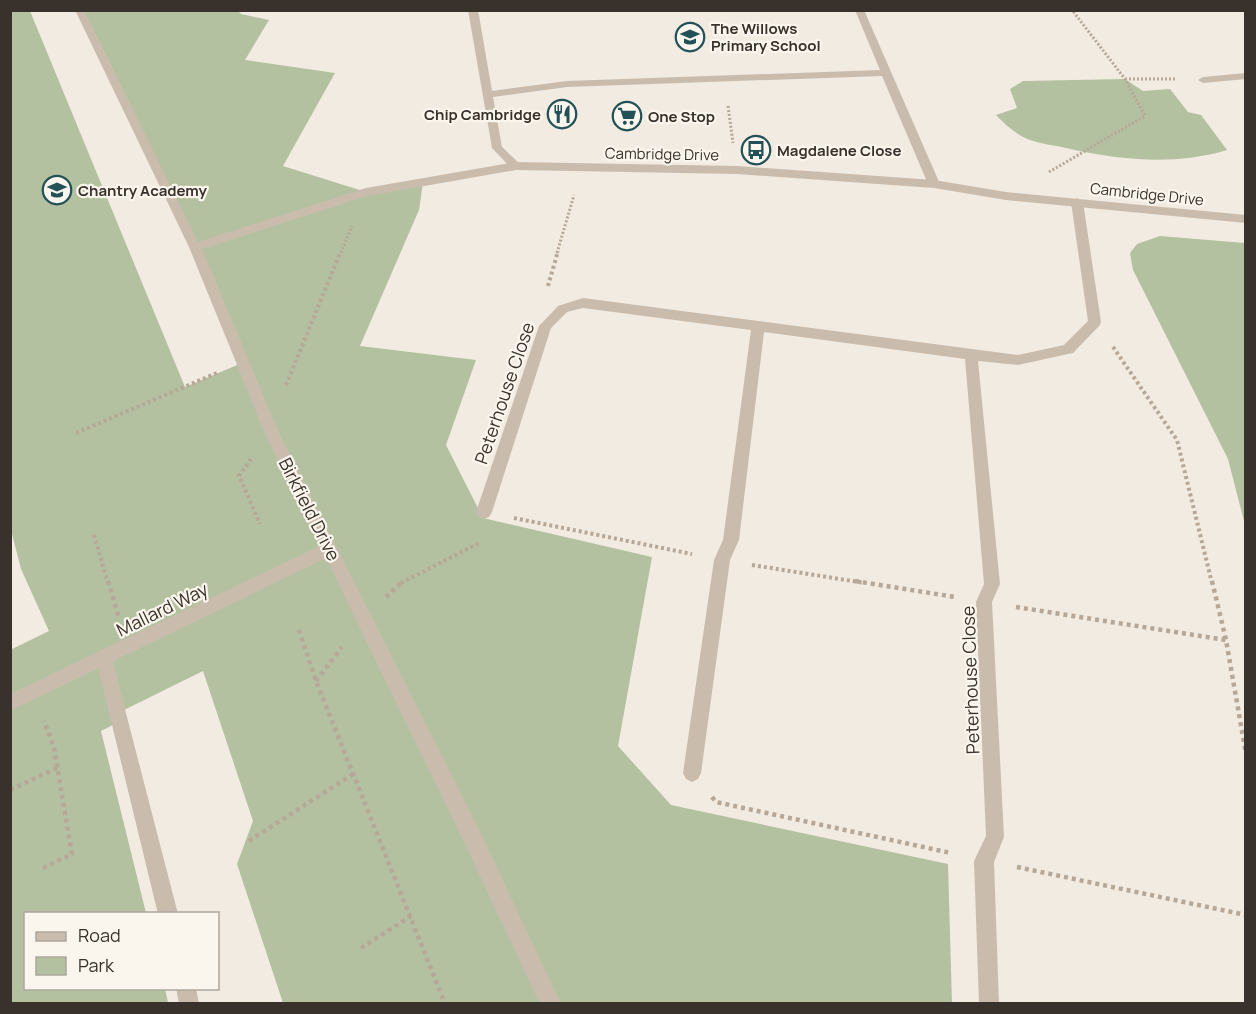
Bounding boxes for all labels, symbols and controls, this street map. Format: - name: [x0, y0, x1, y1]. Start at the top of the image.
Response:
- place label: The Willows Primary School: [711, 18, 821, 56]
- school or university icon: The Willows Primary School: [674, 21, 706, 53]
- restaurant icon: Chip Cambridge: [546, 98, 578, 130]
- supermarket icon: One Stop: [611, 100, 643, 132]
- place label: Chip Cambridge: [424, 104, 541, 125]
- place label: One Stop: [648, 106, 715, 127]
- bus stop icon: Magdalene Close: [740, 134, 772, 166]
- place label: Magdalene Close: [777, 140, 901, 161]
- street label: Cambridge Drive: [605, 143, 719, 165]
- school or university icon: Chantry Academy: [41, 174, 73, 206]
- street label: Cambridge Drive: [1089, 178, 1205, 210]
- place label: Chantry Academy: [78, 180, 208, 201]
- street label: Peterhouse Close: [468, 319, 540, 467]
- street label: Birkfield Drive: [274, 453, 346, 565]
- street label: Mallard Way: [112, 576, 212, 642]
- street label: Peterhouse Close: [955, 605, 985, 755]
- legend: [24, 912, 219, 990]
- text: Road: [78, 923, 121, 947]
- text: Park: [78, 953, 115, 977]

